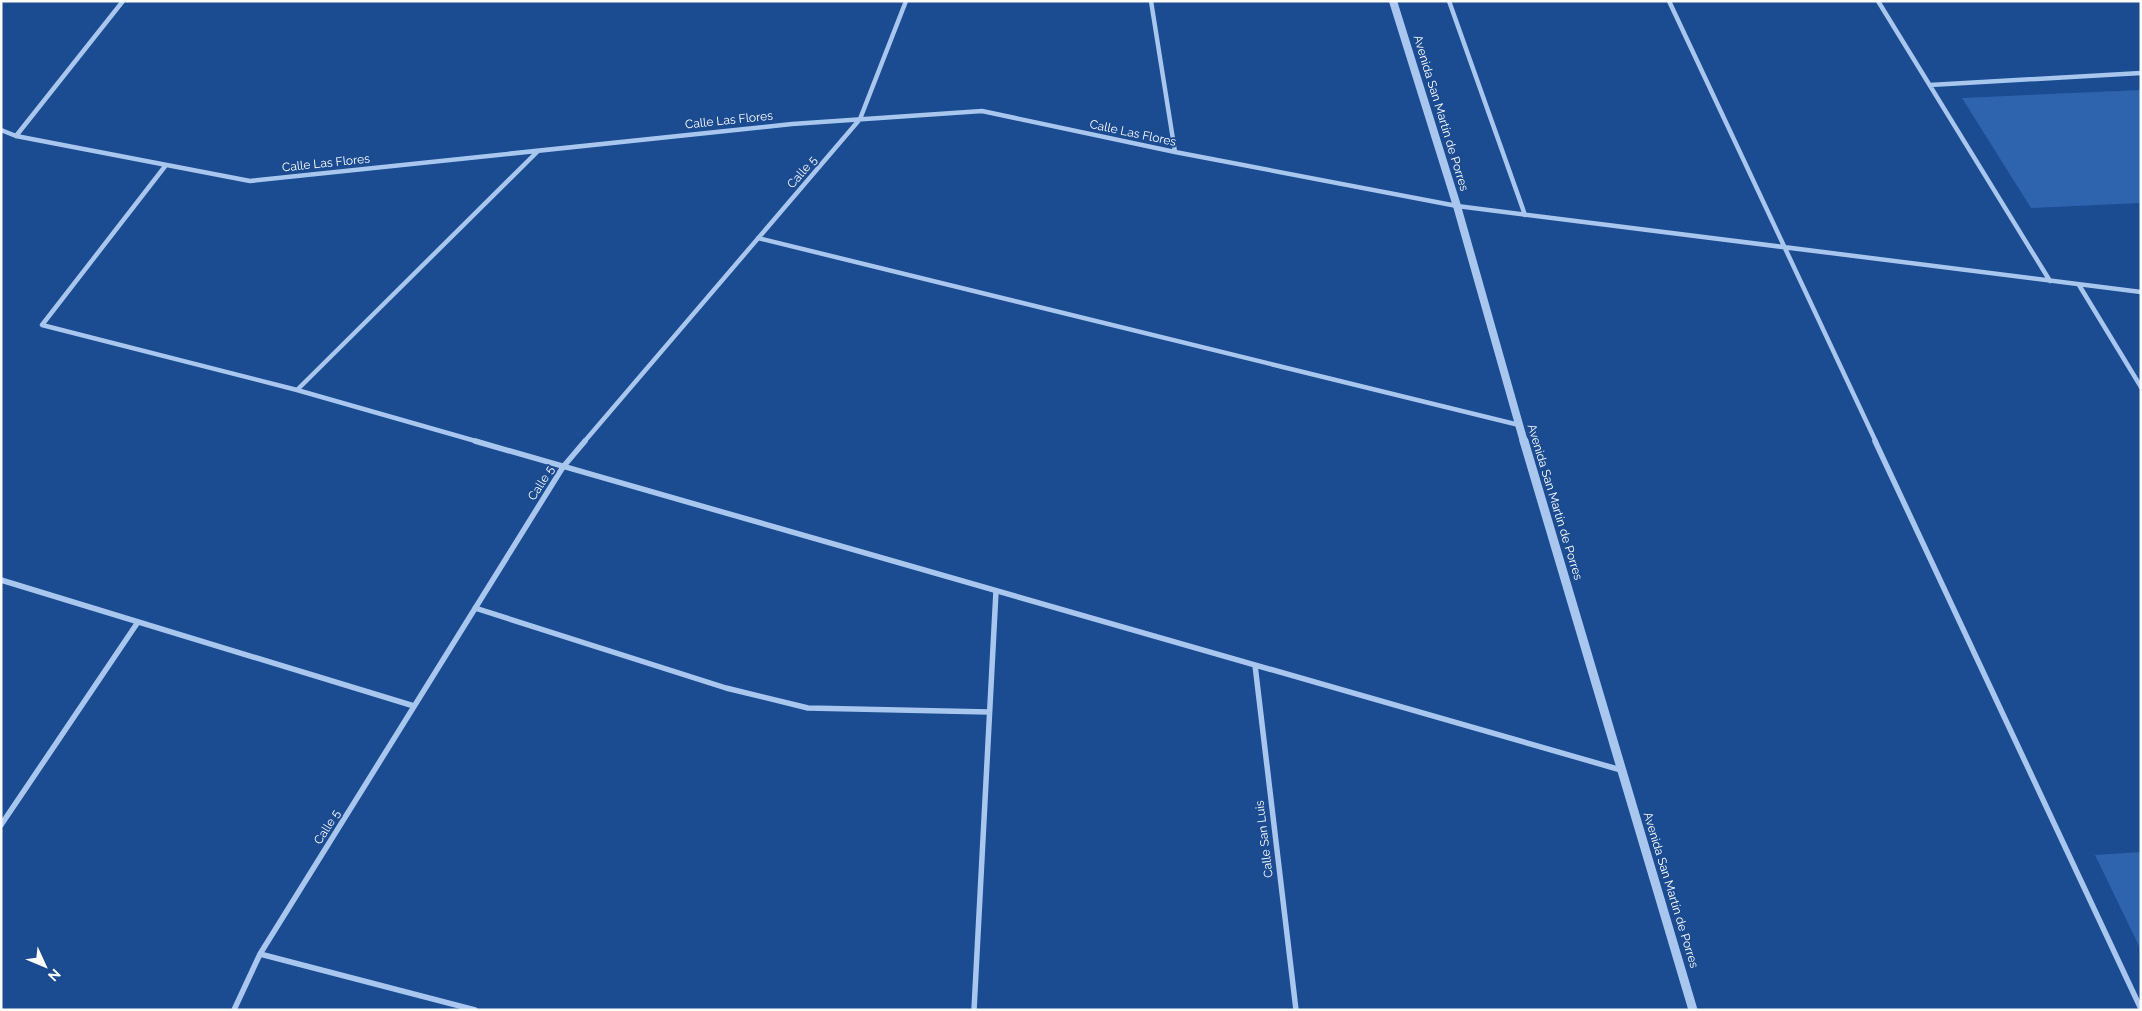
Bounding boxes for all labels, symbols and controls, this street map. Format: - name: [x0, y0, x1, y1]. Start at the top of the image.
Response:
- street label: Avenida San Martín de Porres: [1411, 33, 1472, 193]
- street label: Calle Las Flores: [684, 108, 774, 132]
- street label: Calle Las Flores: [1088, 117, 1178, 149]
- street label: Calle Las Flores: [281, 151, 371, 175]
- street label: Calle 5: [784, 153, 820, 191]
- street label: Avenida San Martín de Porres: [1525, 422, 1586, 582]
- street label: Calle 5: [525, 463, 557, 503]
- street label: Calle San Luis: [1252, 799, 1276, 878]
- street label: Calle 5: [311, 807, 343, 847]
- street label: Avenida San Martín de Porres: [1641, 810, 1702, 970]
- north arrow: [20, 941, 70, 991]
- text: N: [45, 966, 64, 984]

